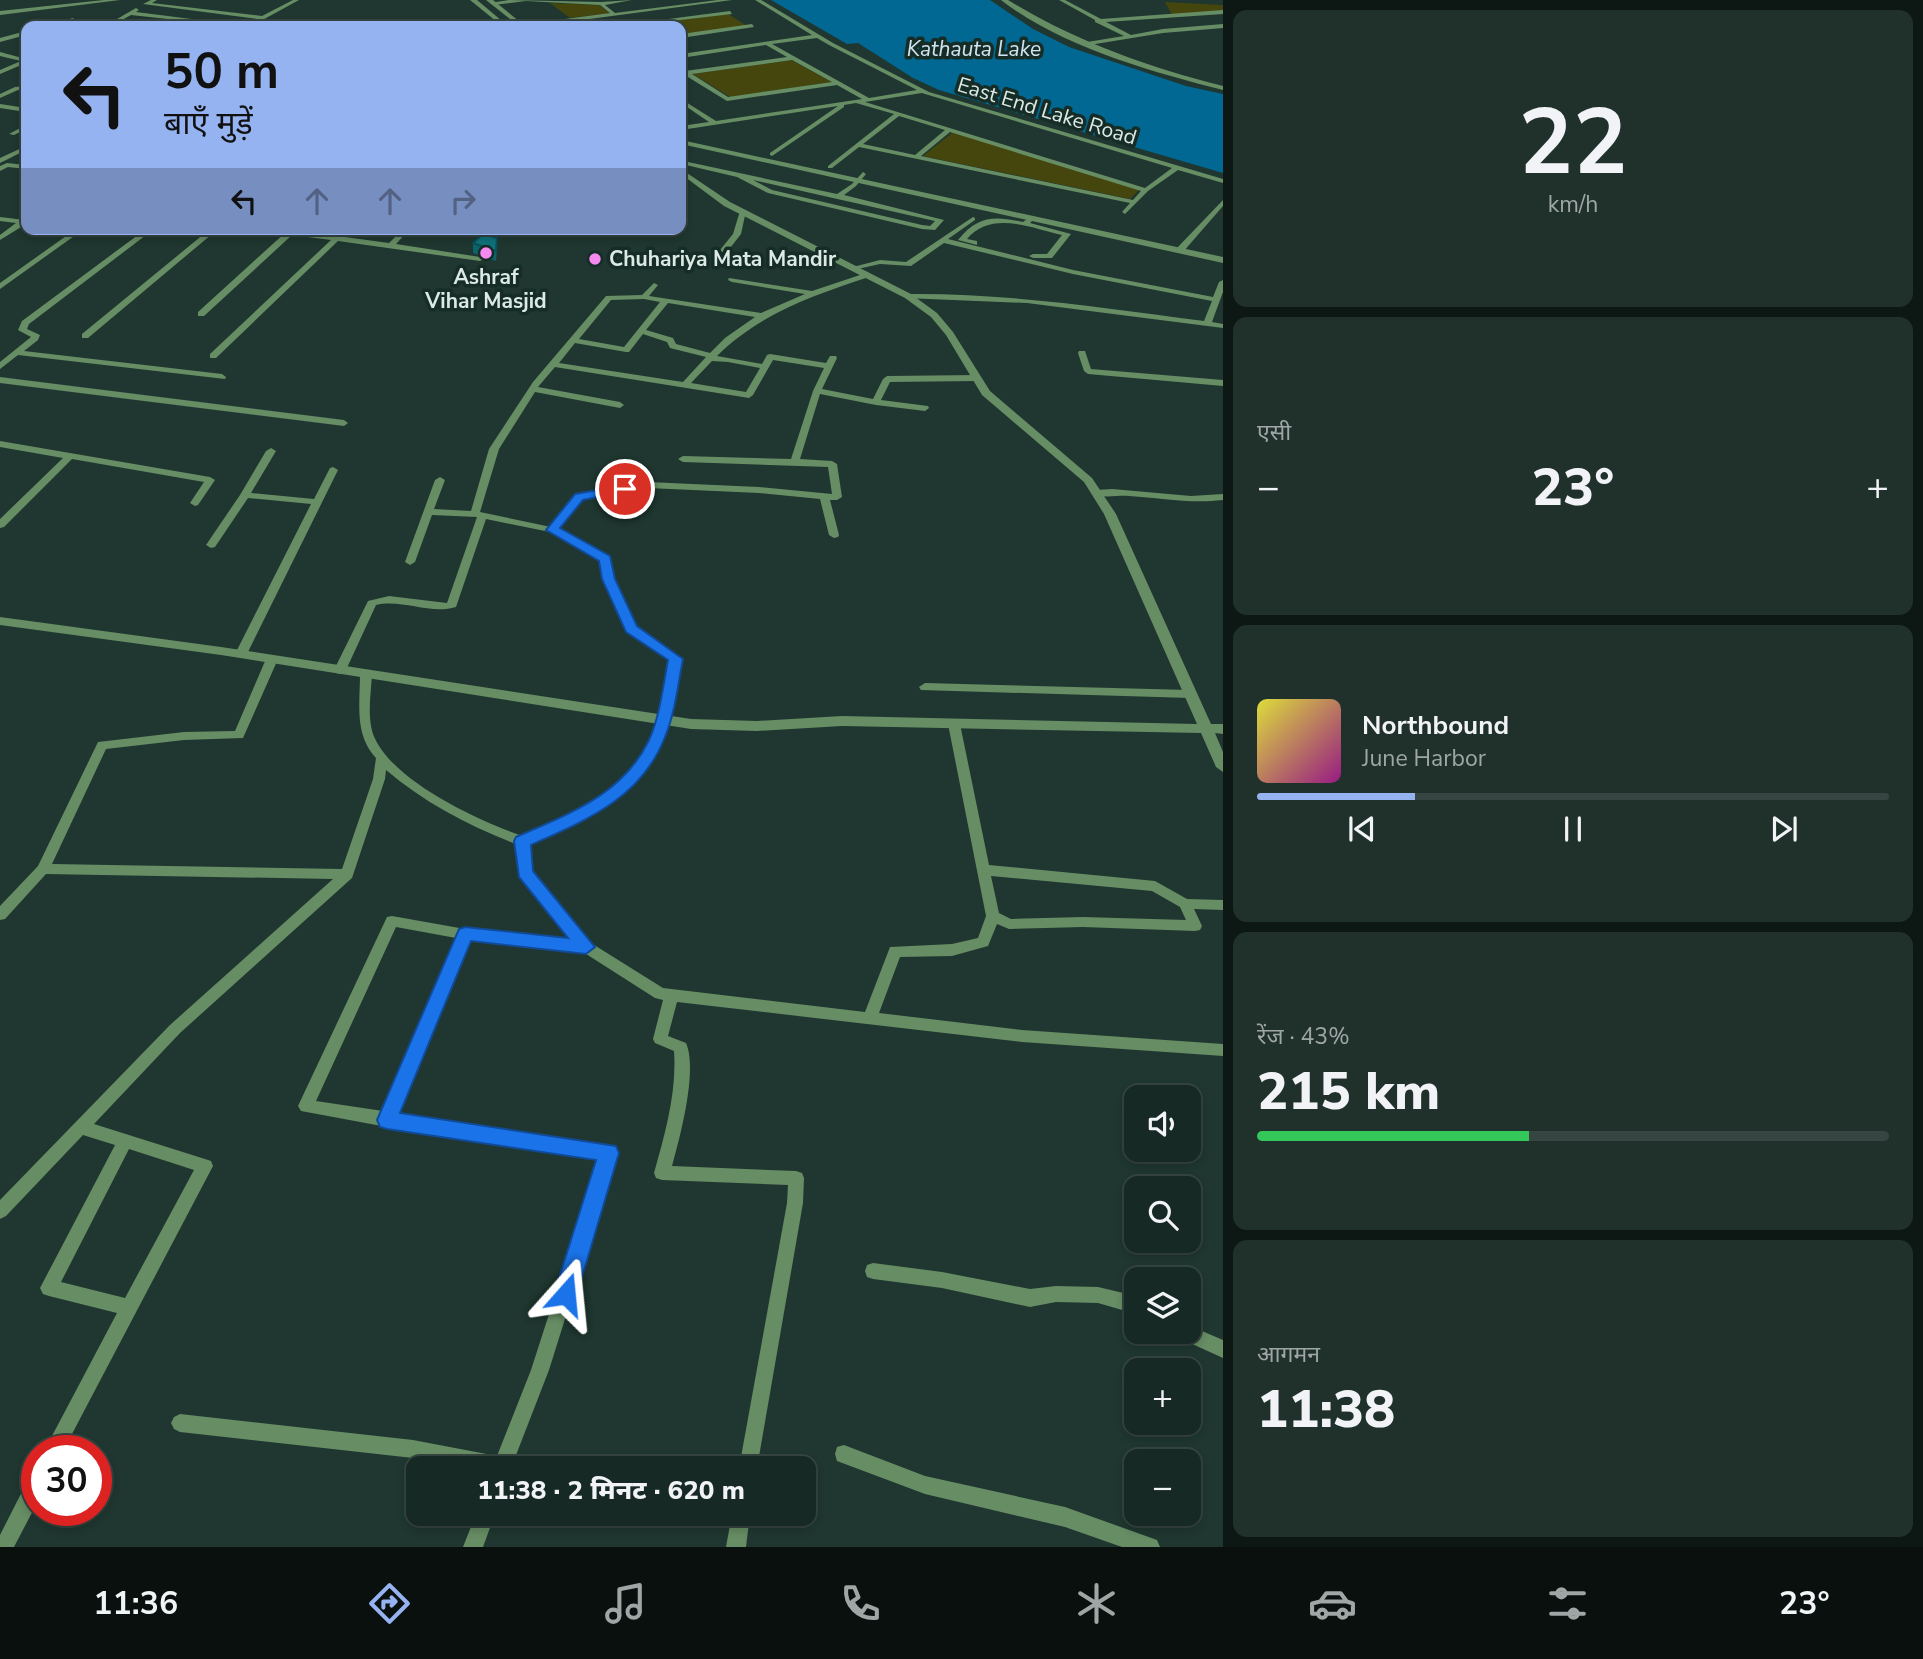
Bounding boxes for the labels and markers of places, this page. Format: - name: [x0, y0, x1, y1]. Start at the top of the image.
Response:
- marker: Ashraf Vihar Masjid: [478, 245, 494, 261]
- place label: Chuhariya Mata Mandir: [609, 245, 837, 273]
- marker: Chuhariya Mata Mandir: [587, 251, 603, 267]
- place label: Ashraf Vihar Masjid: [424, 263, 547, 315]
- pin: [595, 459, 655, 519]

